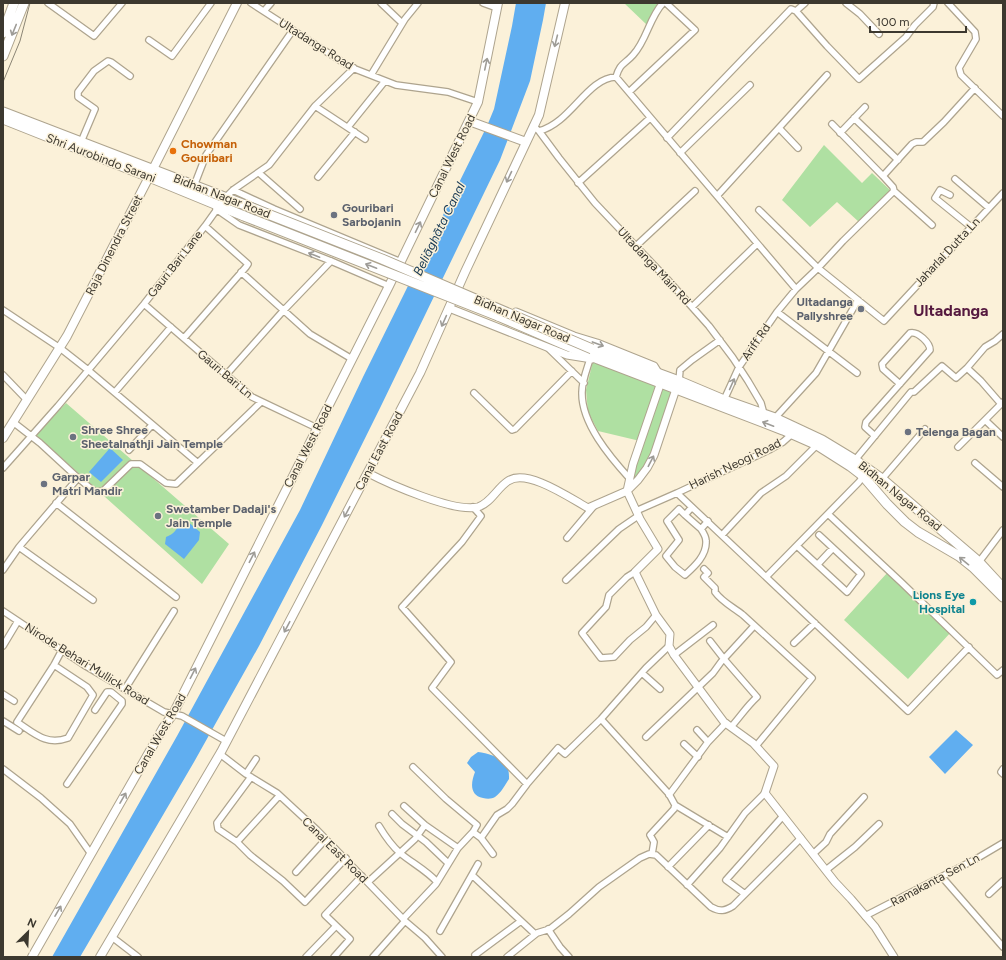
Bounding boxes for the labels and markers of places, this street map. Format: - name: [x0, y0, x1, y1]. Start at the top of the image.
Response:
- place label: Chowman Gouribari: [181, 137, 237, 165]
- marker: Chowman Gouribari: [168, 146, 178, 156]
- place label: Gouribari Sarbojanin: [342, 201, 401, 229]
- marker: Gouribari Sarbojanin: [329, 210, 339, 220]
- place label: Ultadanga Pallyshree: [796, 295, 853, 323]
- marker: Ultadanga Pallyshree: [856, 304, 866, 314]
- place label: Shree Shree Sheetalnathji Jain Temple: [81, 423, 223, 451]
- place label: Telenga Bagan: [916, 425, 996, 439]
- marker: Telenga Bagan: [903, 427, 913, 437]
- marker: Shree Shree Sheetalnathji Jain Temple: [68, 432, 78, 442]
- place label: Garpar Matri Mandir: [52, 470, 123, 498]
- marker: Garpar Matri Mandir: [39, 479, 49, 489]
- place label: Swetamber Dadaji's Jain Temple: [166, 502, 276, 530]
- marker: Swetamber Dadaji's Jain Temple: [153, 511, 163, 521]
- place label: Lions Eye Hospital: [913, 588, 965, 616]
- marker: Lions Eye Hospital: [968, 597, 978, 607]

